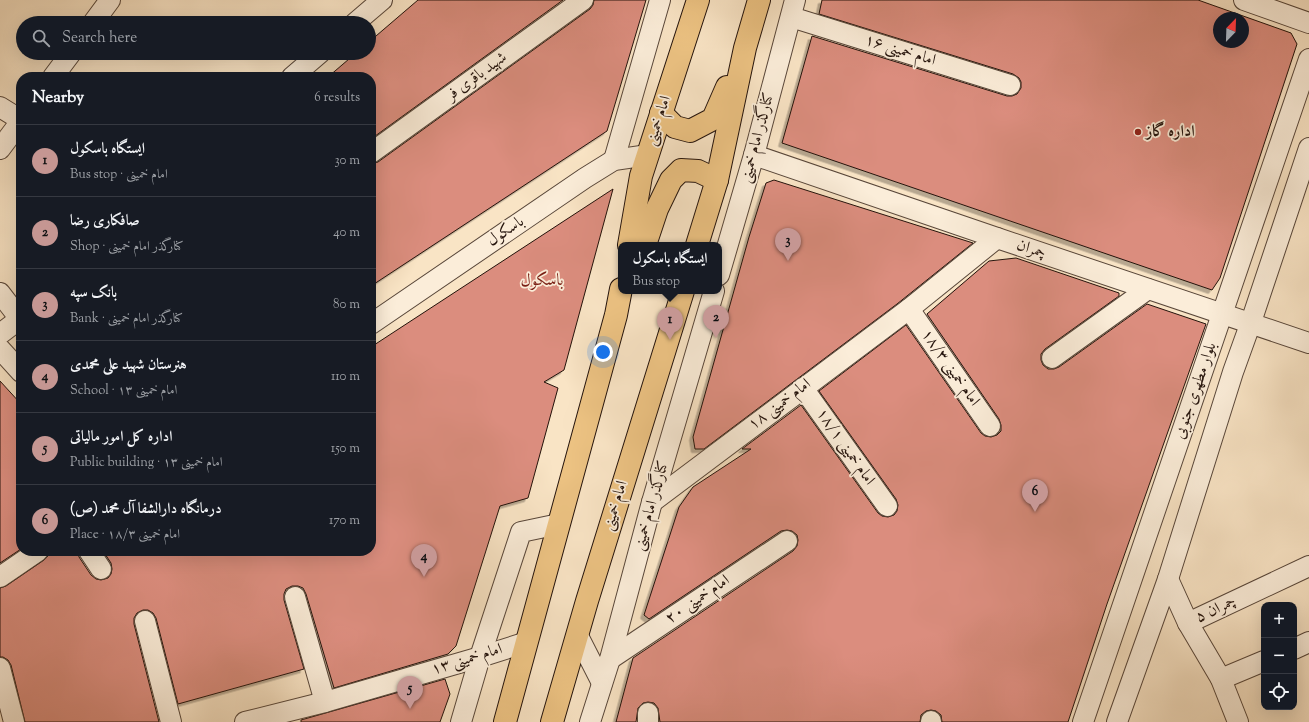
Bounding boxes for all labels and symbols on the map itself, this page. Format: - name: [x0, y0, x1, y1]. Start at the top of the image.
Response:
- north arrow: [1213, 12, 1249, 48]
- street label: امام خمینی ۱۶: [861, 29, 938, 74]
- street label: شهید باقری فر: [440, 47, 512, 108]
- street label: کنارگذر امام خمینی: [733, 90, 782, 186]
- street label: امام خمینی: [640, 93, 679, 149]
- place label: اداره گاز: [1144, 121, 1195, 144]
- marker: اداره گاز: [1133, 127, 1143, 137]
- street label: باسکول: [483, 211, 529, 253]
- pin: 3: [775, 228, 801, 261]
- street label: چمران: [1013, 234, 1049, 266]
- district label: باسکول: [521, 269, 563, 293]
- pin: 2: [703, 305, 729, 338]
- pin: 1: [657, 307, 683, 340]
- street label: امام خمینی ۱۸/۳: [914, 325, 985, 412]
- street label: بلوار مطهری جنوبی: [1169, 340, 1223, 442]
- your location: [593, 342, 613, 362]
- street label: امام خمینی ۱۸: [744, 374, 817, 437]
- street label: امام خمینی ۱۸/۱: [809, 404, 880, 491]
- street label: کنارگذر امام خمینی: [626, 458, 677, 554]
- street label: امام خمینی: [598, 478, 635, 534]
- pin: 6: [1022, 479, 1048, 512]
- pin: 4: [411, 544, 437, 577]
- street label: امام خمینی ۲۰: [661, 570, 735, 631]
- street label: چمران ۵: [1192, 591, 1240, 629]
- street label: امام خمینی ۱۳: [429, 638, 506, 683]
- pin: 5: [397, 676, 423, 709]

